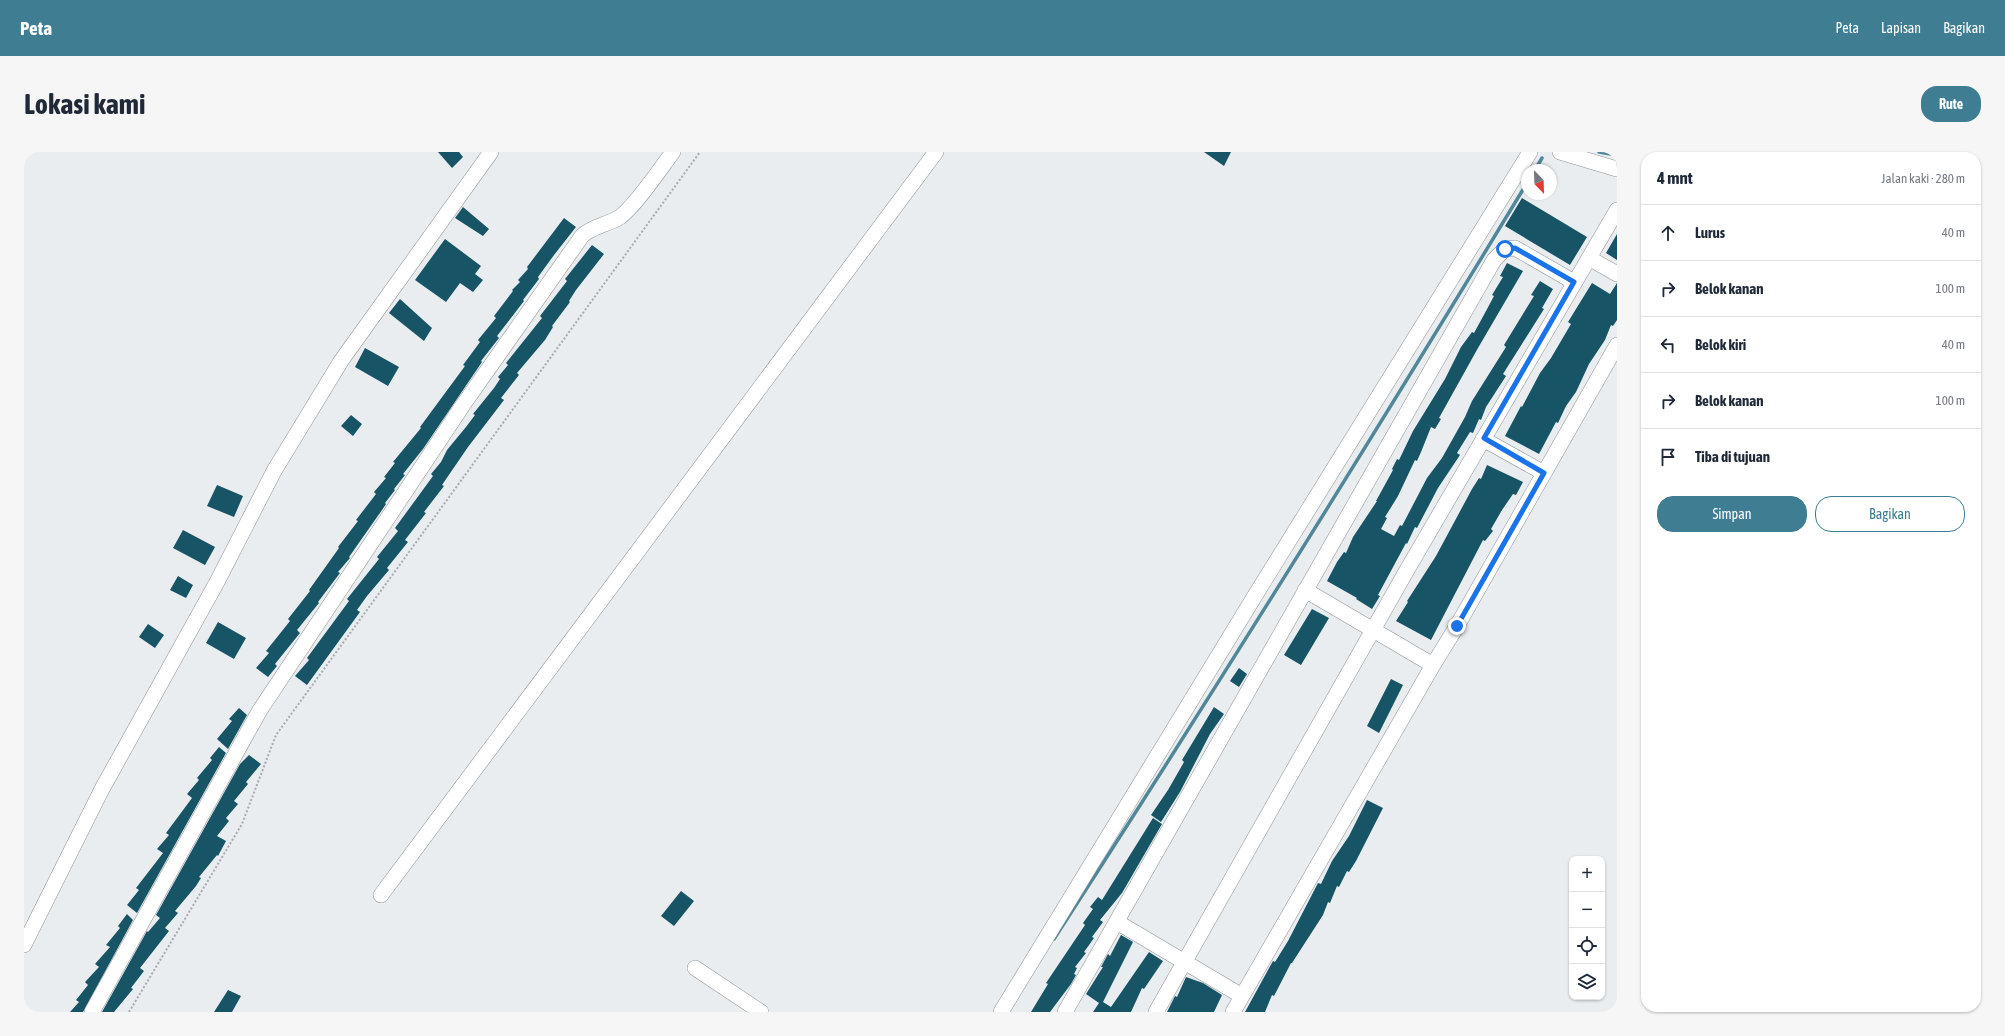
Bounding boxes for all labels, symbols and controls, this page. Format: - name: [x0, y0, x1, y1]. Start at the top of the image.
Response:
- text: Peta: [20, 17, 52, 39]
- text: Peta: [1835, 20, 1859, 36]
- text: Lapisan: [1881, 20, 1921, 36]
- text: Bagikan: [1943, 20, 1985, 36]
- button: Rute: [1921, 86, 1981, 122]
- text: Lokasi kami: [24, 88, 145, 120]
- north arrow: [1521, 164, 1557, 200]
- text: 4 mnt: [1657, 168, 1693, 188]
- text: Jalan kaki · 280 m: [1881, 171, 1965, 186]
- icon: ahead: [1657, 222, 1679, 244]
- text: Lurus: [1695, 224, 1725, 241]
- text: 40 m: [1942, 225, 1965, 240]
- route start: [1496, 240, 1514, 258]
- icon: right: [1657, 278, 1679, 300]
- text: Belok kanan: [1695, 280, 1764, 297]
- text: 100 m: [1936, 281, 1965, 296]
- icon: left: [1657, 334, 1679, 356]
- text: Belok kiri: [1695, 336, 1746, 353]
- text: 40 m: [1942, 337, 1965, 352]
- icon: right: [1657, 390, 1679, 412]
- text: Belok kanan: [1695, 392, 1764, 409]
- text: 100 m: [1936, 393, 1965, 408]
- icon: arrive: [1657, 446, 1679, 468]
- text: Tiba di tujuan: [1695, 448, 1770, 465]
- button: Simpan: [1657, 496, 1807, 532]
- button: Bagikan: [1815, 496, 1965, 532]
- route end: [1448, 617, 1466, 635]
- map controls: [1569, 856, 1605, 1000]
- button: +: [1569, 856, 1605, 892]
- button: −: [1569, 892, 1605, 928]
- button: locate: [1569, 928, 1605, 964]
- button: layers: [1569, 964, 1605, 1000]

